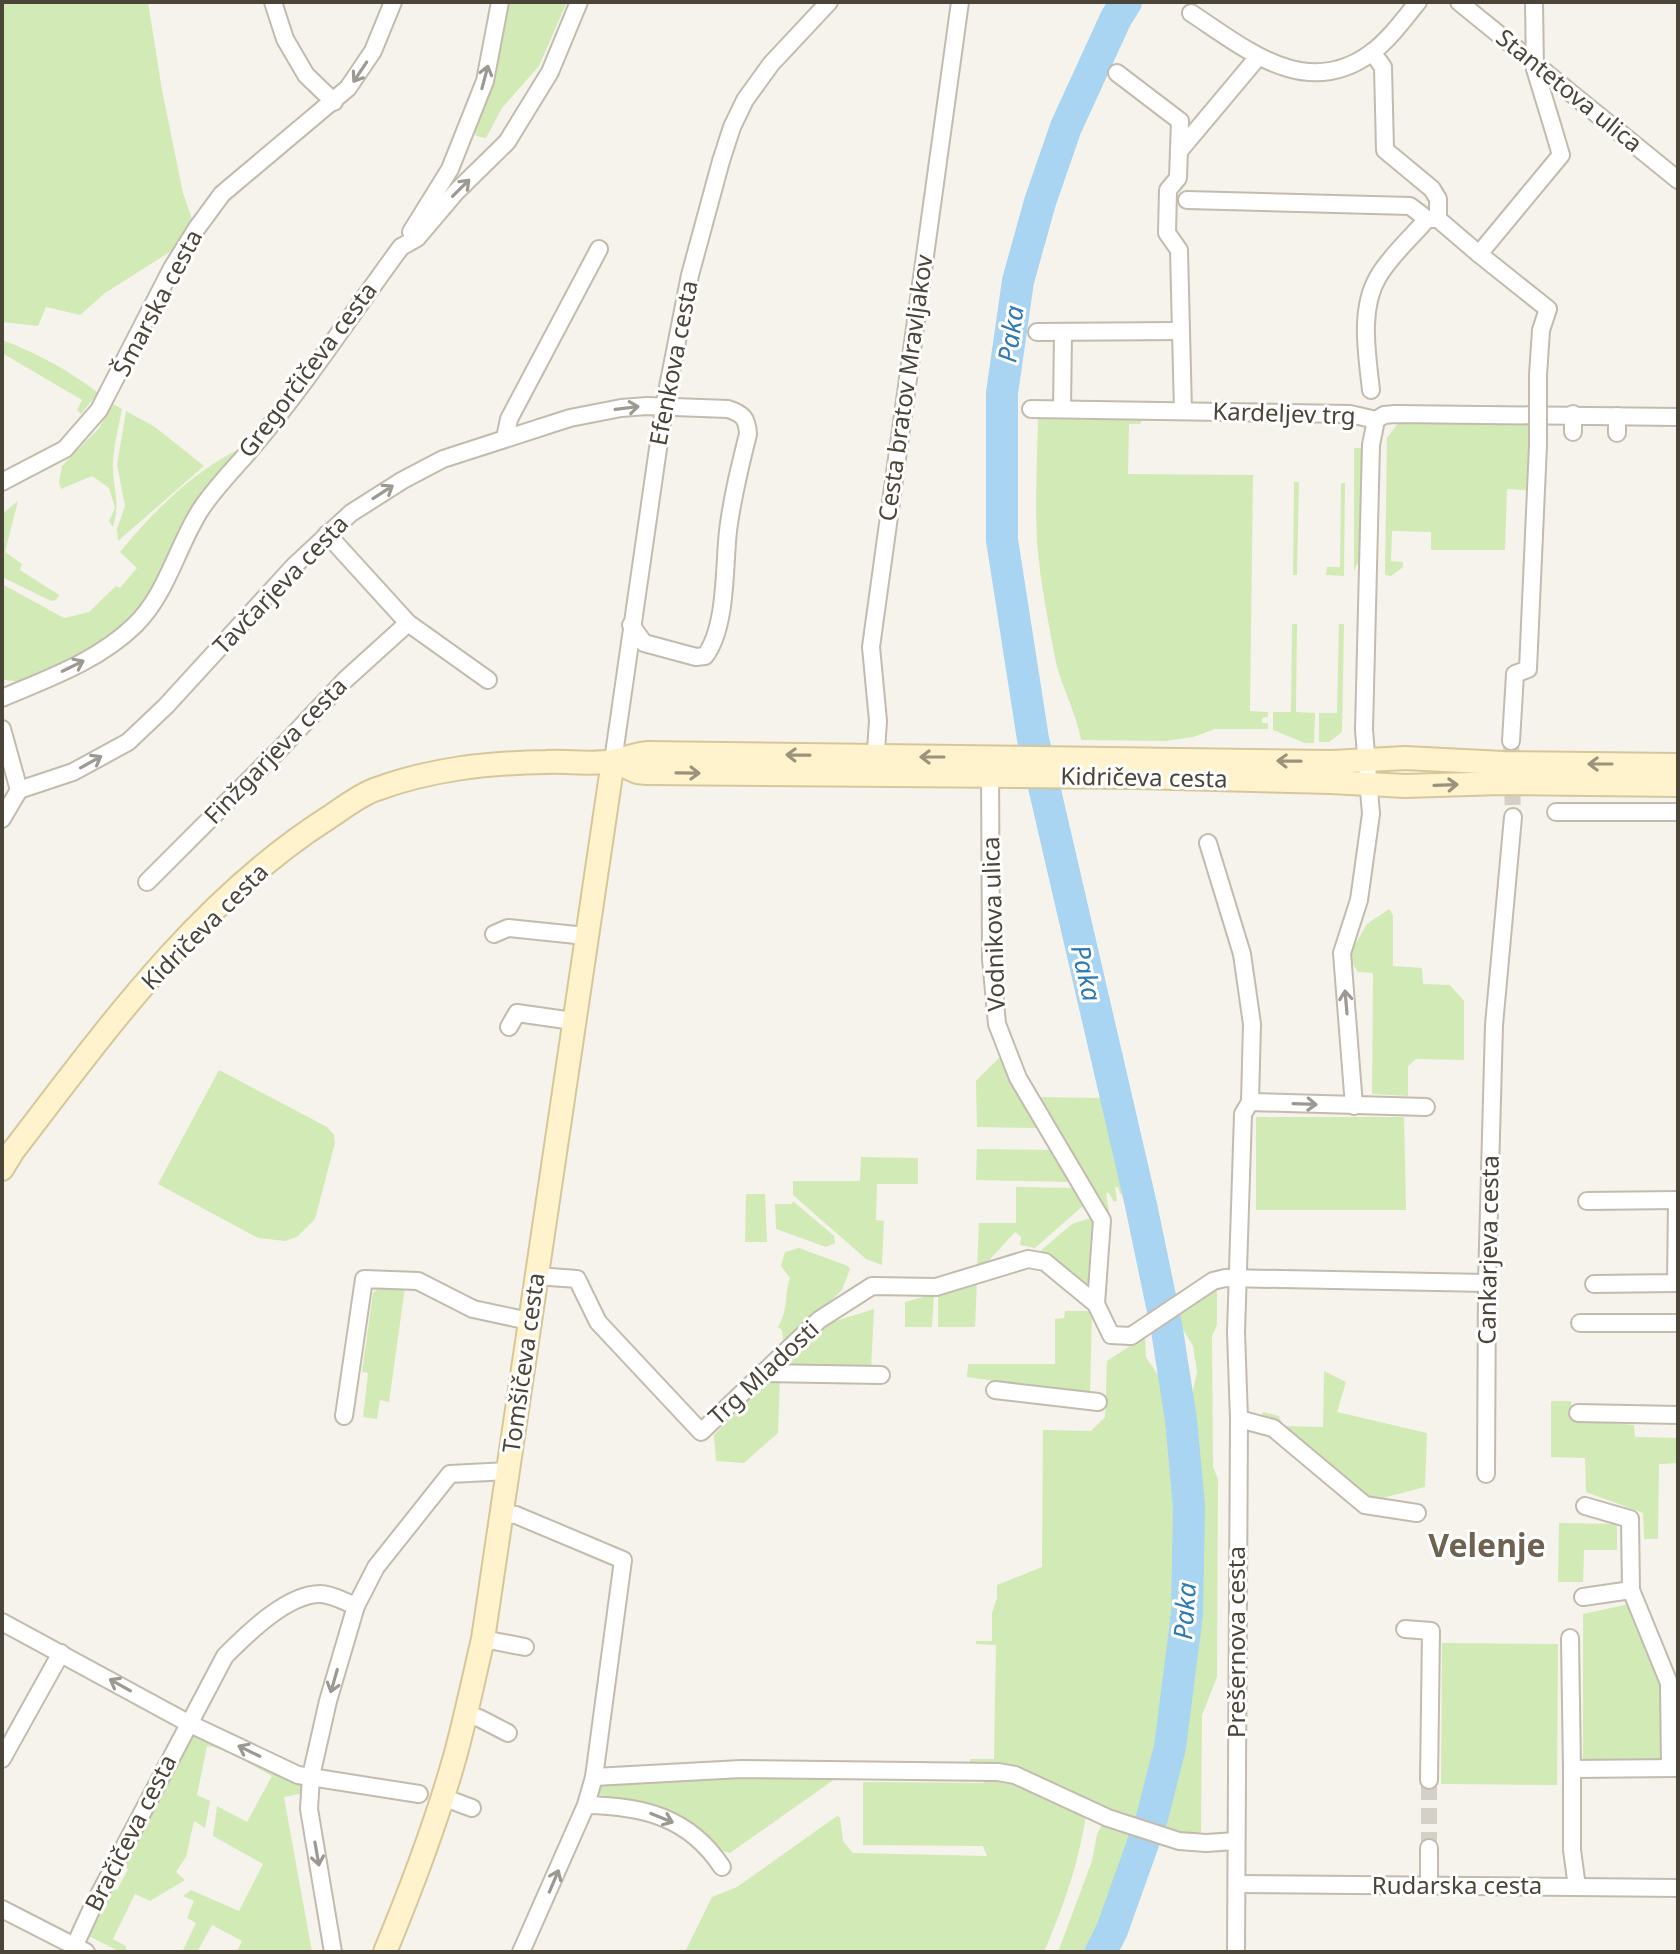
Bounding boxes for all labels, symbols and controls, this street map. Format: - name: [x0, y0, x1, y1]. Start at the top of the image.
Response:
- street label: Stantetova ulica: [1490, 21, 1650, 159]
- one-way arrow: [352, 61, 368, 83]
- one-way arrow: [478, 65, 493, 91]
- one-way arrow: [451, 179, 470, 198]
- street label: Šmarska cesta: [104, 223, 209, 381]
- street label: Cesta bratov Mravljakov: [869, 251, 940, 523]
- street label: Gregorčičeva cesta: [230, 275, 384, 464]
- street label: Efenkova cesta: [640, 277, 705, 448]
- water label: Paka: [988, 303, 1032, 365]
- street label: Kardeljev trg: [1212, 394, 1356, 431]
- one-way arrow: [613, 400, 640, 415]
- one-way arrow: [371, 484, 394, 500]
- street label: Tavčarjeva cesta: [205, 507, 355, 661]
- one-way arrow: [61, 658, 85, 674]
- street label: Finžgarjeva cesta: [196, 669, 354, 831]
- one-way arrow: [785, 748, 812, 763]
- one-way arrow: [919, 749, 946, 765]
- one-way arrow: [79, 754, 103, 770]
- one-way arrow: [1276, 754, 1303, 769]
- one-way arrow: [1587, 756, 1614, 772]
- street label: Kidričeva cesta: [1060, 759, 1228, 794]
- one-way arrow: [674, 765, 701, 781]
- one-way arrow: [1432, 777, 1459, 792]
- street label: Vodnikova ulica: [973, 836, 1012, 1012]
- street label: Kidričeva cesta: [133, 855, 275, 997]
- water label: Paka: [1063, 941, 1111, 1005]
- one-way arrow: [1338, 989, 1353, 1016]
- one-way arrow: [1291, 1097, 1318, 1112]
- street label: Cankarjeva cesta: [1469, 1155, 1506, 1345]
- street label: Tomšičeva cesta: [494, 1271, 551, 1455]
- street label: Trg Mladosti: [701, 1312, 825, 1432]
- district label: Velenje: [1428, 1523, 1546, 1566]
- street label: Prešernova cesta: [1219, 1546, 1252, 1738]
- water label: Paka: [1164, 1581, 1204, 1641]
- one-way arrow: [325, 1668, 340, 1694]
- one-way arrow: [109, 1677, 132, 1693]
- one-way arrow: [238, 1743, 262, 1758]
- street label: Bračičeva cesta: [76, 1748, 183, 1916]
- one-way arrow: [650, 1812, 674, 1826]
- one-way arrow: [310, 1841, 325, 1866]
- street label: Rudarska cesta: [1372, 1868, 1542, 1901]
- one-way arrow: [547, 1869, 562, 1894]

